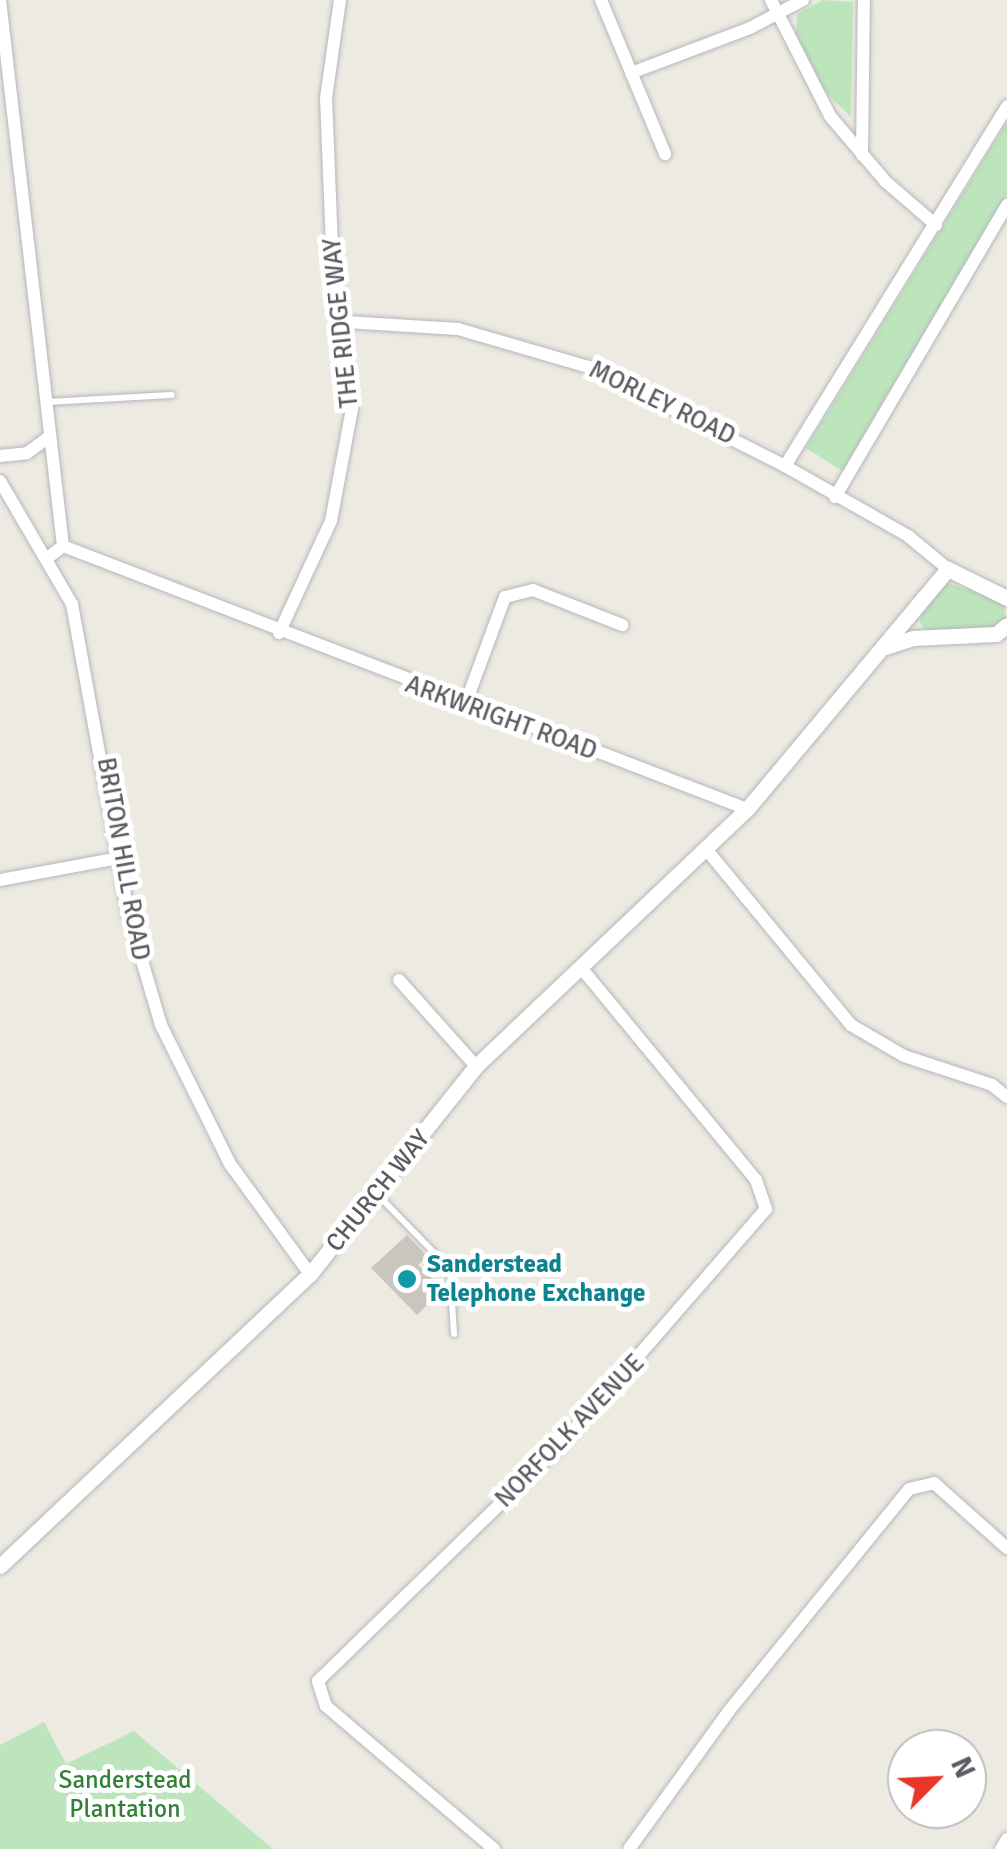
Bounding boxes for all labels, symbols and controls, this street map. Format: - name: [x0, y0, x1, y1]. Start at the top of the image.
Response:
- street label: THE RIDGE WAY: [317, 237, 365, 409]
- street label: MORLEY ROAD: [584, 355, 740, 451]
- street label: ARKWRIGHT ROAD: [401, 669, 601, 767]
- street label: BRITON HILL ROAD: [90, 755, 156, 963]
- street label: CHURCH WAY: [320, 1124, 436, 1258]
- place label: Sanderstead Telephone Exchange: [427, 1250, 645, 1309]
- marker: Sanderstead Telephone Exchange: [396, 1268, 418, 1290]
- street label: NORFOLK AVENUE: [489, 1348, 651, 1514]
- north arrow: [887, 1729, 987, 1829]
- text: N: [943, 1752, 982, 1783]
- park label: Sanderstead Plantation: [59, 1766, 191, 1825]

